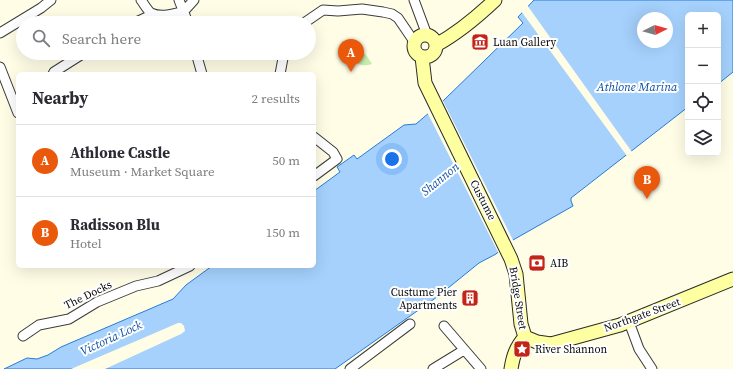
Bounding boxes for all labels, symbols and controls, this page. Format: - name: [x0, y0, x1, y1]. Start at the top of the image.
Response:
- north arrow: [637, 12, 673, 48]
- map controls: [685, 12, 721, 156]
- button: +: [685, 12, 721, 48]
- search box: [16, 16, 316, 60]
- icon: search: [30, 27, 52, 49]
- text: Search here: [62, 28, 141, 49]
- museum icon: Luan Gallery: [470, 32, 490, 52]
- place label: Luan Gallery: [493, 35, 557, 50]
- pin: A: [338, 39, 364, 72]
- button: −: [685, 48, 721, 84]
- water label: Athlone Marina: [596, 79, 678, 95]
- button: locate: [685, 84, 721, 120]
- text: Nearby: [32, 86, 88, 110]
- text: 2 results: [252, 90, 300, 107]
- button: layers: [685, 120, 721, 156]
- text: Athlone Castle: [70, 142, 170, 163]
- your location: [382, 149, 402, 169]
- text: A: [41, 152, 49, 169]
- text: 50 m: [272, 152, 300, 169]
- water label: Shannon: [418, 159, 463, 199]
- text: Museum · Market Square: [70, 163, 215, 180]
- pin: B: [634, 166, 660, 199]
- street label: Custume: [466, 177, 500, 223]
- text: Radisson Blu: [70, 214, 160, 235]
- text: B: [41, 224, 49, 241]
- text: 150 m: [266, 224, 300, 241]
- text: Hotel: [70, 235, 102, 252]
- bank icon: AIB: [527, 253, 547, 273]
- place label: AIB: [550, 256, 568, 271]
- street label: Bridge Street: [506, 266, 530, 331]
- street label: The Docks: [62, 277, 114, 313]
- place label: Custume Pier Apartments: [391, 285, 457, 313]
- building icon: Custume Pier Apartments: [460, 288, 480, 308]
- street label: Northgate Street: [602, 294, 683, 336]
- water label: Victoria Lock: [78, 317, 145, 359]
- place icon: River Shannon: [512, 339, 532, 359]
- place label: River Shannon: [535, 342, 607, 357]

